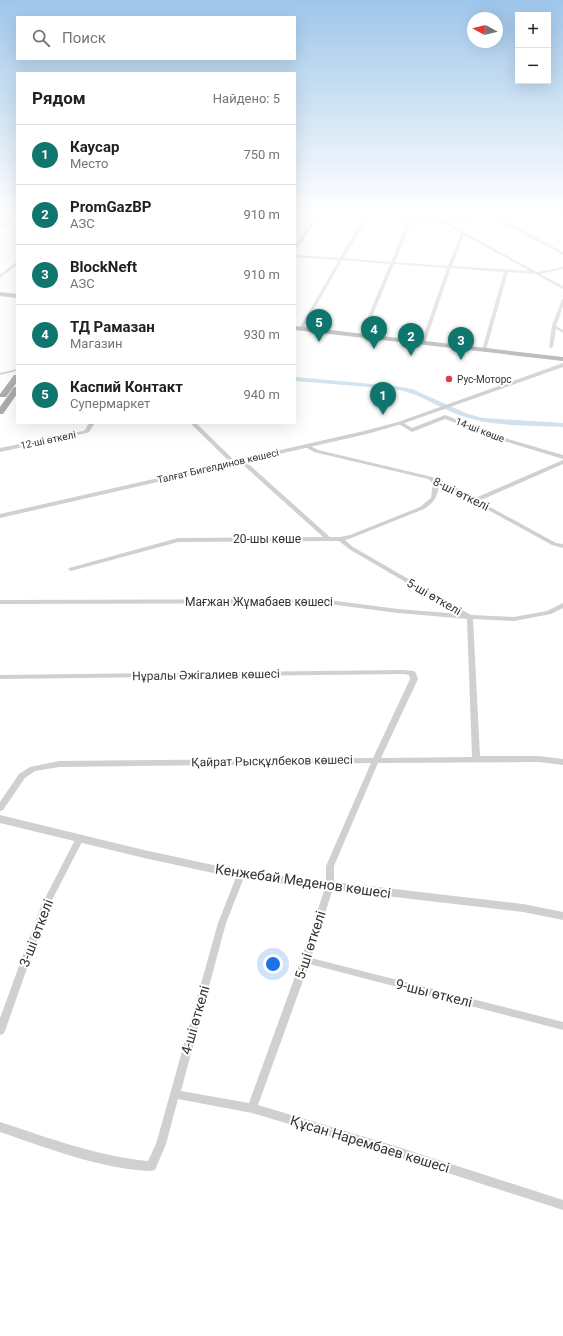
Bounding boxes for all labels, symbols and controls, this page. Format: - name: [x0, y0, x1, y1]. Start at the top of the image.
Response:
- north arrow: [467, 12, 503, 48]
- map controls: [515, 12, 551, 84]
- button: +: [515, 12, 551, 48]
- search box: [16, 16, 296, 60]
- icon: search: [30, 27, 52, 49]
- text: Поиск: [62, 29, 106, 47]
- button: −: [515, 48, 551, 84]
- text: Рядом: [32, 88, 86, 108]
- text: Найдено: 5: [213, 91, 280, 106]
- text: Каусар: [70, 138, 119, 156]
- text: 1: [41, 147, 49, 162]
- text: 750 m: [243, 147, 280, 162]
- text: Место: [70, 156, 108, 171]
- text: PromGazBP: [70, 198, 152, 216]
- text: 2: [41, 207, 49, 222]
- text: 910 m: [243, 207, 280, 222]
- text: АЗС: [70, 216, 95, 231]
- text: BlockNeft: [70, 258, 137, 276]
- text: 3: [41, 267, 49, 282]
- text: 910 m: [243, 267, 280, 282]
- text: АЗС: [70, 276, 95, 291]
- pin: 5: [306, 309, 332, 342]
- pin: 4: [361, 316, 387, 349]
- text: ТД Рамазан: [70, 318, 155, 336]
- pin: 2: [398, 323, 424, 356]
- text: 4: [41, 327, 49, 342]
- text: 930 m: [243, 327, 280, 342]
- pin: 3: [448, 327, 474, 360]
- text: Магазин: [70, 336, 123, 351]
- marker: Рус-Моторс: [444, 374, 454, 384]
- place label: Рус-Моторс: [457, 374, 512, 385]
- text: Каспий Контакт: [70, 378, 183, 396]
- pin: 1: [370, 382, 396, 415]
- text: 5: [41, 387, 49, 402]
- text: 940 m: [243, 387, 280, 402]
- text: Супермаркет: [70, 396, 150, 411]
- street label: 14-ші көше: [454, 416, 506, 444]
- street label: 12-ші өткелі: [19, 429, 77, 451]
- street label: Талғат Бигелдинов көшесі: [156, 447, 280, 485]
- street label: 8-ші өткелі: [431, 474, 491, 514]
- street label: 20-шы көше: [233, 532, 301, 546]
- street label: 5-ші өткелі: [404, 576, 464, 618]
- street label: Мағжан Жұмабаев көшесі: [185, 595, 333, 609]
- street label: Нұралы Әжiгалиев көшесi: [132, 667, 280, 683]
- street label: Қайрат Рысқұлбеков көшесі: [191, 753, 353, 769]
- street label: Кенжебай Меденов көшесі: [214, 861, 392, 901]
- street label: 3-ші өткелі: [16, 897, 56, 969]
- street label: 5-ші өткелі: [291, 909, 329, 981]
- your location: [263, 954, 283, 974]
- street label: 9-шы өткелі: [394, 976, 474, 1010]
- street label: 4-ші өткелі: [178, 984, 212, 1056]
- street label: Құсан Нарембаев көшесі: [288, 1112, 452, 1176]

